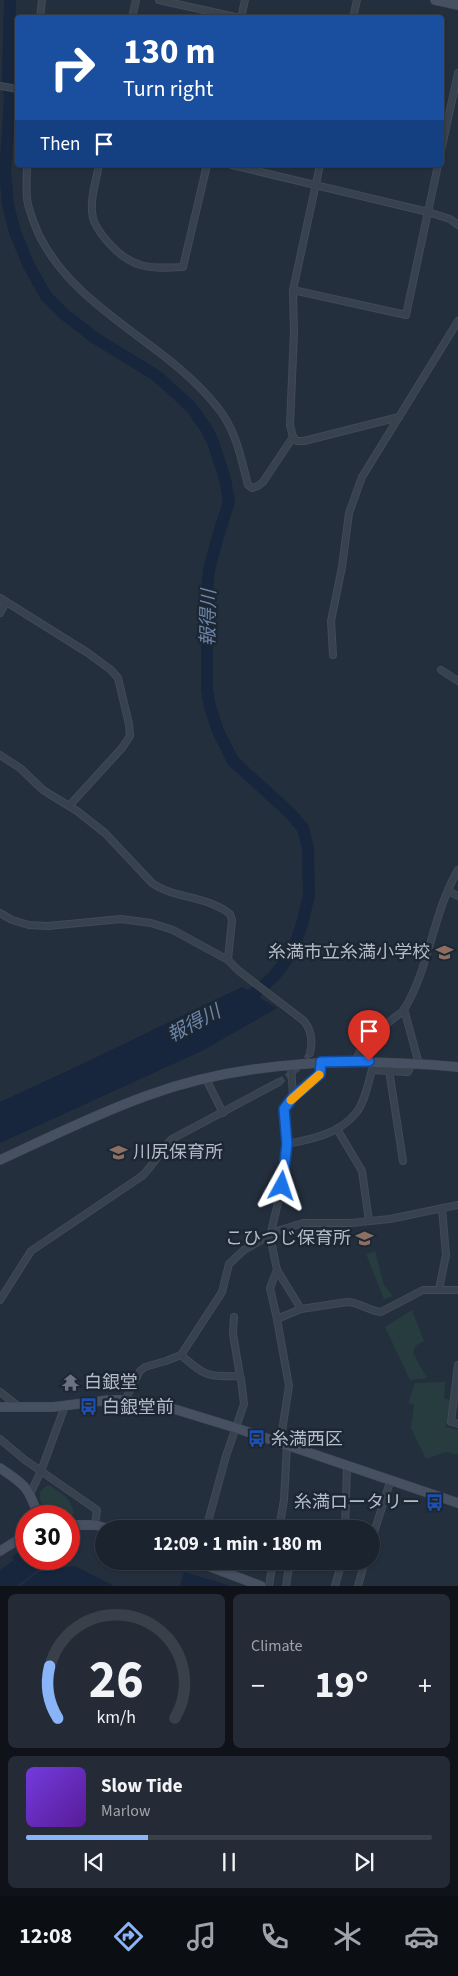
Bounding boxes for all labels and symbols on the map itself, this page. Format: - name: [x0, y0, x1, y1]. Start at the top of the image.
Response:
- water label: 報得川: [195, 587, 223, 647]
- place label: 糸満市立糸満小学校: [268, 940, 430, 965]
- school or university icon: 糸満市立糸満小学校: [434, 942, 454, 962]
- water label: 報得川: [162, 998, 227, 1049]
- pin: [348, 1010, 390, 1061]
- place label: 川尻保育所: [133, 1140, 223, 1165]
- school or university icon: 川尻保育所: [109, 1142, 129, 1162]
- position arrow: [255, 1159, 307, 1211]
- place label: こひつじ保育所: [225, 1226, 351, 1251]
- school or university icon: こひつじ保育所: [355, 1228, 375, 1248]
- place label: 白銀堂: [84, 1370, 138, 1395]
- temple icon: 白銀堂: [60, 1372, 80, 1392]
- place label: 白銀堂前: [102, 1395, 174, 1420]
- bus stop icon: 白銀堂前: [78, 1397, 98, 1417]
- place label: 糸満西区: [271, 1427, 343, 1452]
- bus stop icon: 糸満西区: [247, 1429, 267, 1449]
- place label: 糸満ロータリー: [294, 1490, 420, 1515]
- bus stop icon: 糸満ロータリー: [424, 1492, 444, 1512]
- speed limit sign: 30: [15, 1505, 80, 1570]

